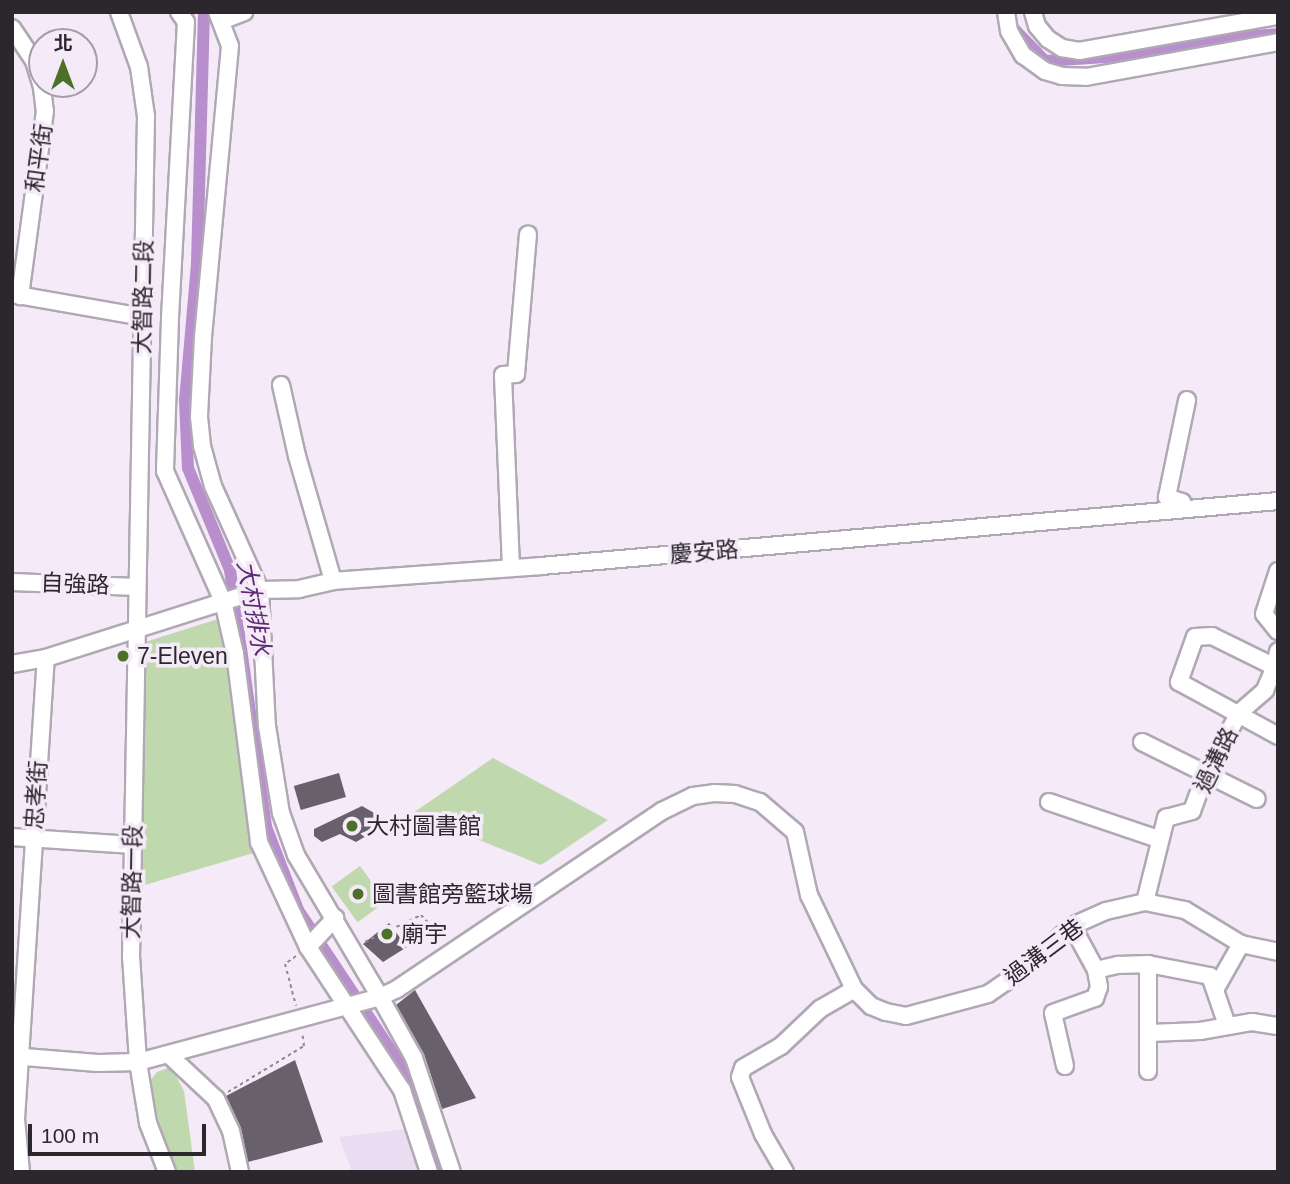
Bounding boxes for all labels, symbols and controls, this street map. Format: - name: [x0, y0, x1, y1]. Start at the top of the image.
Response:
- north arrow: [28, 28, 98, 98]
- text: 北: [53, 33, 73, 54]
- street label: 和平街: [21, 122, 57, 194]
- street label: 大智路二段: [128, 239, 158, 355]
- street label: 慶安路: [668, 535, 740, 569]
- water label: 大村排水: [231, 558, 277, 658]
- street label: 自強路: [40, 569, 110, 599]
- place label: 7-Eleven: [137, 642, 228, 670]
- marker: 7-Eleven: [115, 648, 131, 664]
- street label: 過溝路: [1188, 723, 1244, 797]
- street label: 忠孝街: [20, 760, 52, 830]
- place label: 大村圖書館: [366, 812, 481, 840]
- marker: 大村圖書館: [344, 818, 360, 834]
- street label: 大智路一段: [117, 824, 147, 940]
- place label: 圖書館旁籃球場: [372, 880, 533, 908]
- marker: 圖書館旁籃球場: [350, 886, 366, 902]
- street label: 過溝三巷: [999, 913, 1089, 991]
- place label: 廟宇: [401, 920, 447, 948]
- marker: 廟宇: [379, 926, 395, 942]
- scale bar: [32, 1110, 210, 1154]
- text: 100 m: [41, 1124, 99, 1147]

